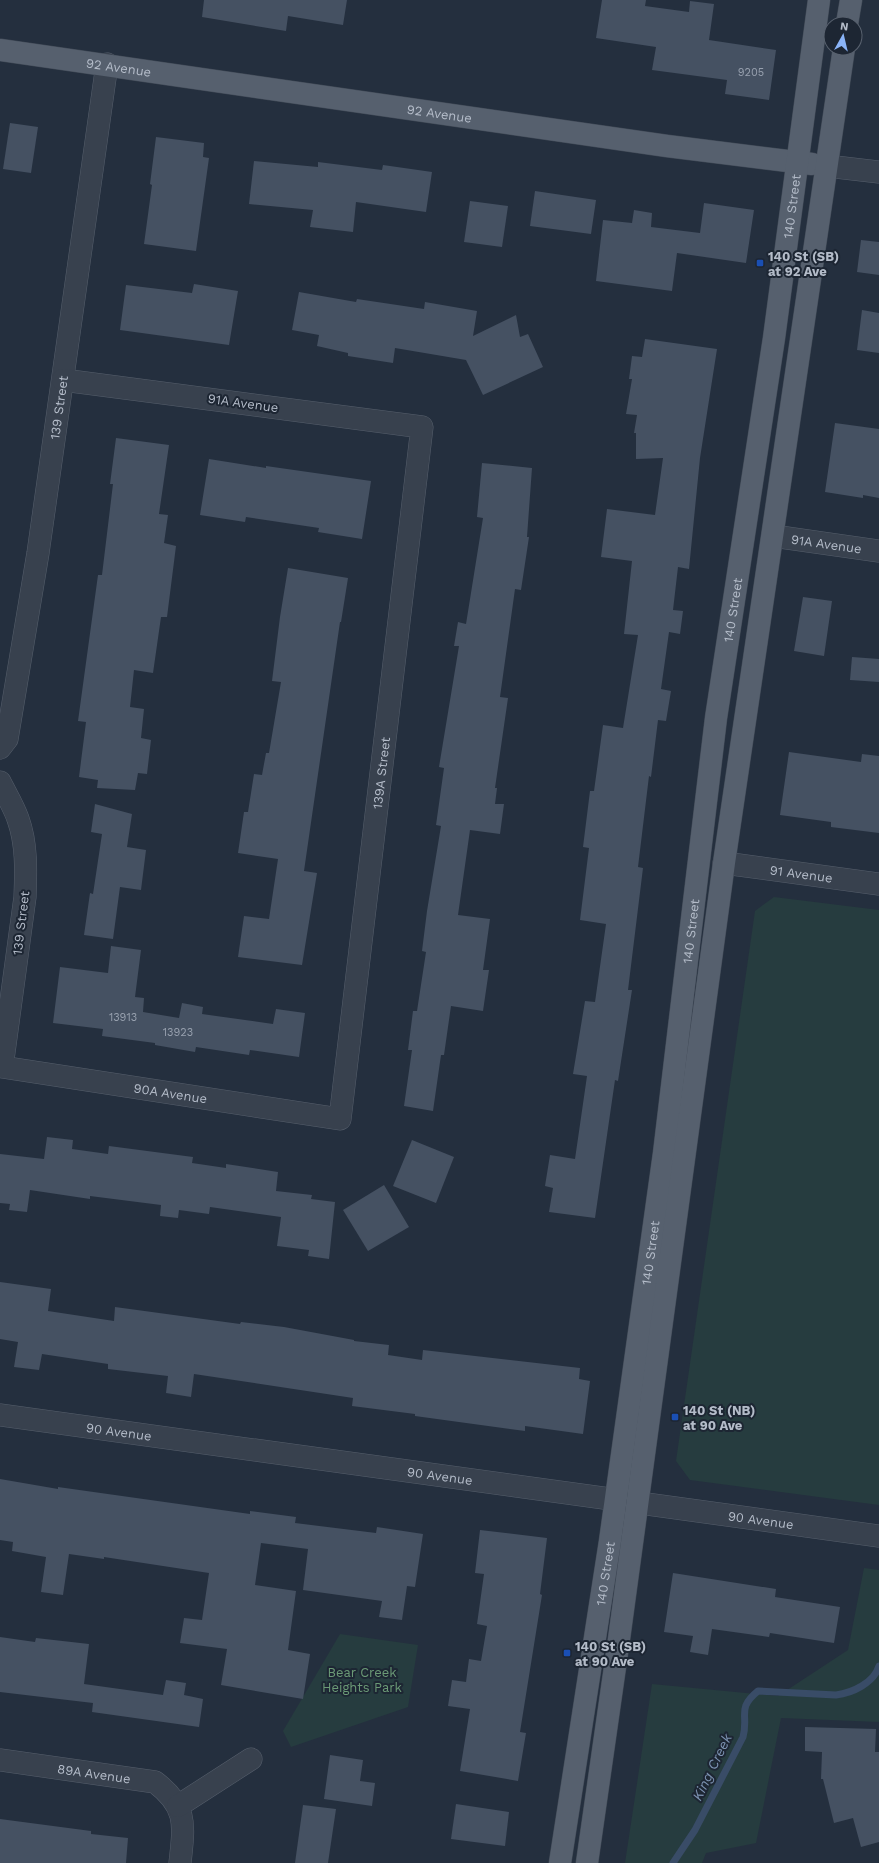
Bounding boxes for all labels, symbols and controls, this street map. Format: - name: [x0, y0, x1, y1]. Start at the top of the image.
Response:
- north arrow: [823, 16, 863, 56]
- text: N: [839, 20, 849, 34]
- street label: 92 Avenue: [85, 55, 152, 79]
- house number: 9205: [738, 66, 764, 79]
- street label: 92 Avenue: [406, 101, 473, 125]
- street label: 140 Street: [780, 173, 803, 239]
- place label: 140 St (SB) at 92 Ave: [768, 249, 839, 279]
- marker: 140 St (SB) at 92 Ave: [755, 258, 765, 268]
- street label: 139 Street: [47, 374, 71, 440]
- street label: 91A Avenue: [207, 391, 279, 415]
- street label: 91A Avenue: [790, 531, 863, 556]
- street label: 140 Street: [720, 576, 745, 643]
- street label: 139A Street: [369, 736, 393, 810]
- street label: 91 Avenue: [769, 862, 834, 885]
- street label: 139 Street: [10, 890, 32, 956]
- street label: 140 Street: [679, 898, 702, 964]
- house number: 13913: [109, 1011, 137, 1024]
- house number: 13923: [163, 1026, 193, 1039]
- street label: 90A Avenue: [133, 1080, 208, 1106]
- street label: 140 Street: [638, 1219, 662, 1286]
- place label: 140 St (NB) at 90 Ave: [683, 1403, 755, 1433]
- marker: 140 St (NB) at 90 Ave: [670, 1412, 680, 1422]
- street label: 90 Avenue: [85, 1419, 153, 1443]
- street label: 90 Avenue: [406, 1464, 474, 1487]
- street label: 90 Avenue: [727, 1508, 795, 1532]
- street label: 140 Street: [593, 1540, 617, 1607]
- place label: 140 St (SB) at 90 Ave: [575, 1639, 646, 1669]
- marker: 140 St (SB) at 90 Ave: [562, 1648, 572, 1658]
- park label: Bear Creek Heights Park: [322, 1665, 403, 1695]
- water label: King Creek: [689, 1731, 735, 1803]
- street label: 89A Avenue: [56, 1761, 132, 1786]

